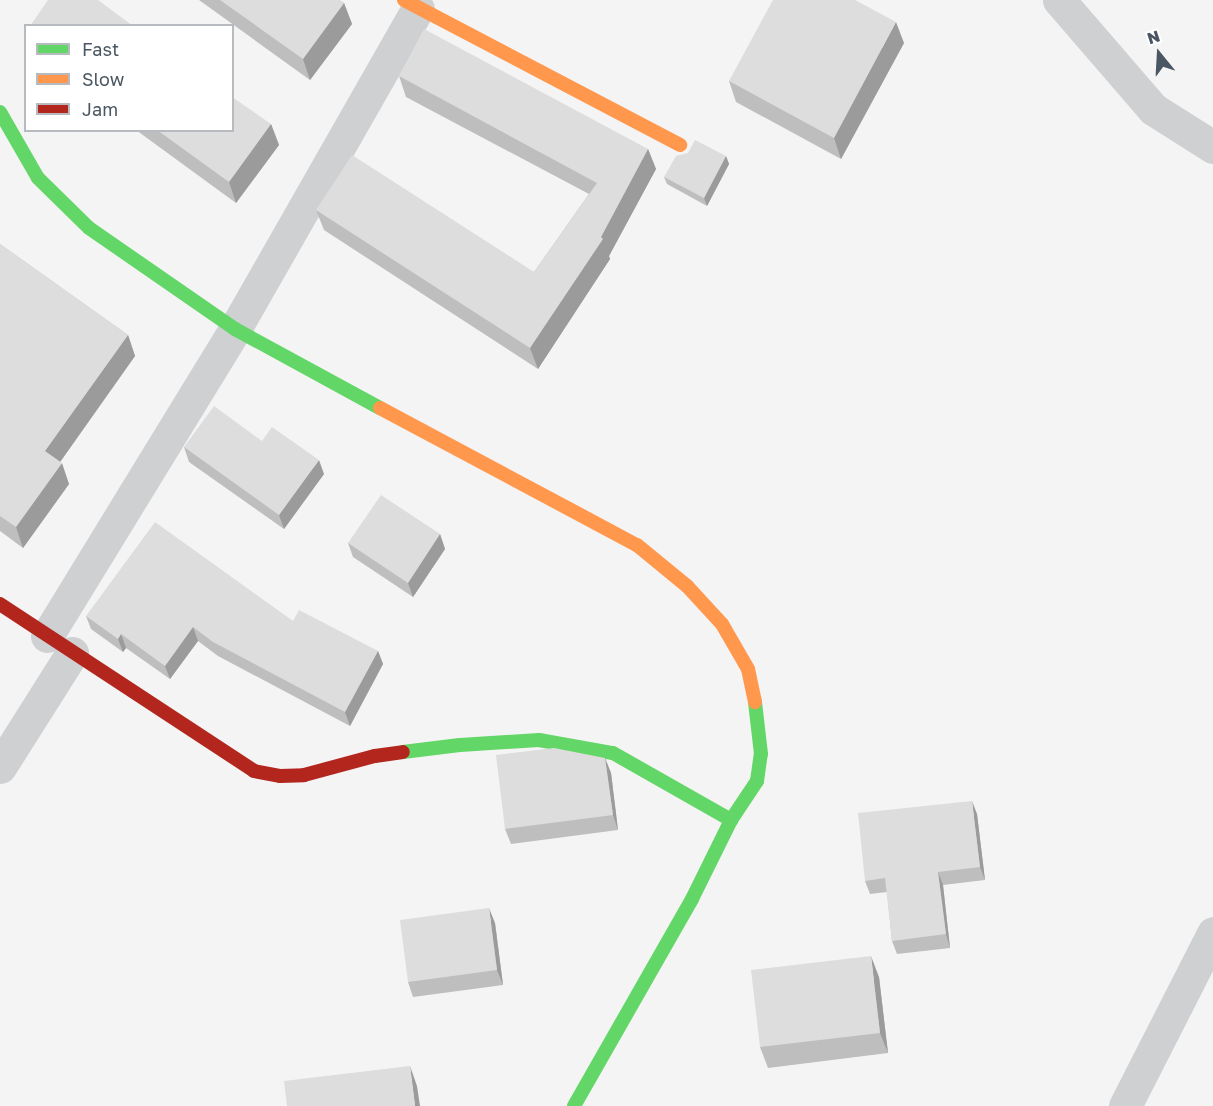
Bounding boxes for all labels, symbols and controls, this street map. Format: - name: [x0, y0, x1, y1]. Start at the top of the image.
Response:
- legend: [24, 24, 234, 132]
- north arrow: [1129, 24, 1189, 84]
- text: N: [1145, 25, 1162, 48]
- text: Fast: [82, 38, 119, 60]
- text: Slow: [82, 68, 124, 90]
- text: Jam: [82, 98, 118, 120]

